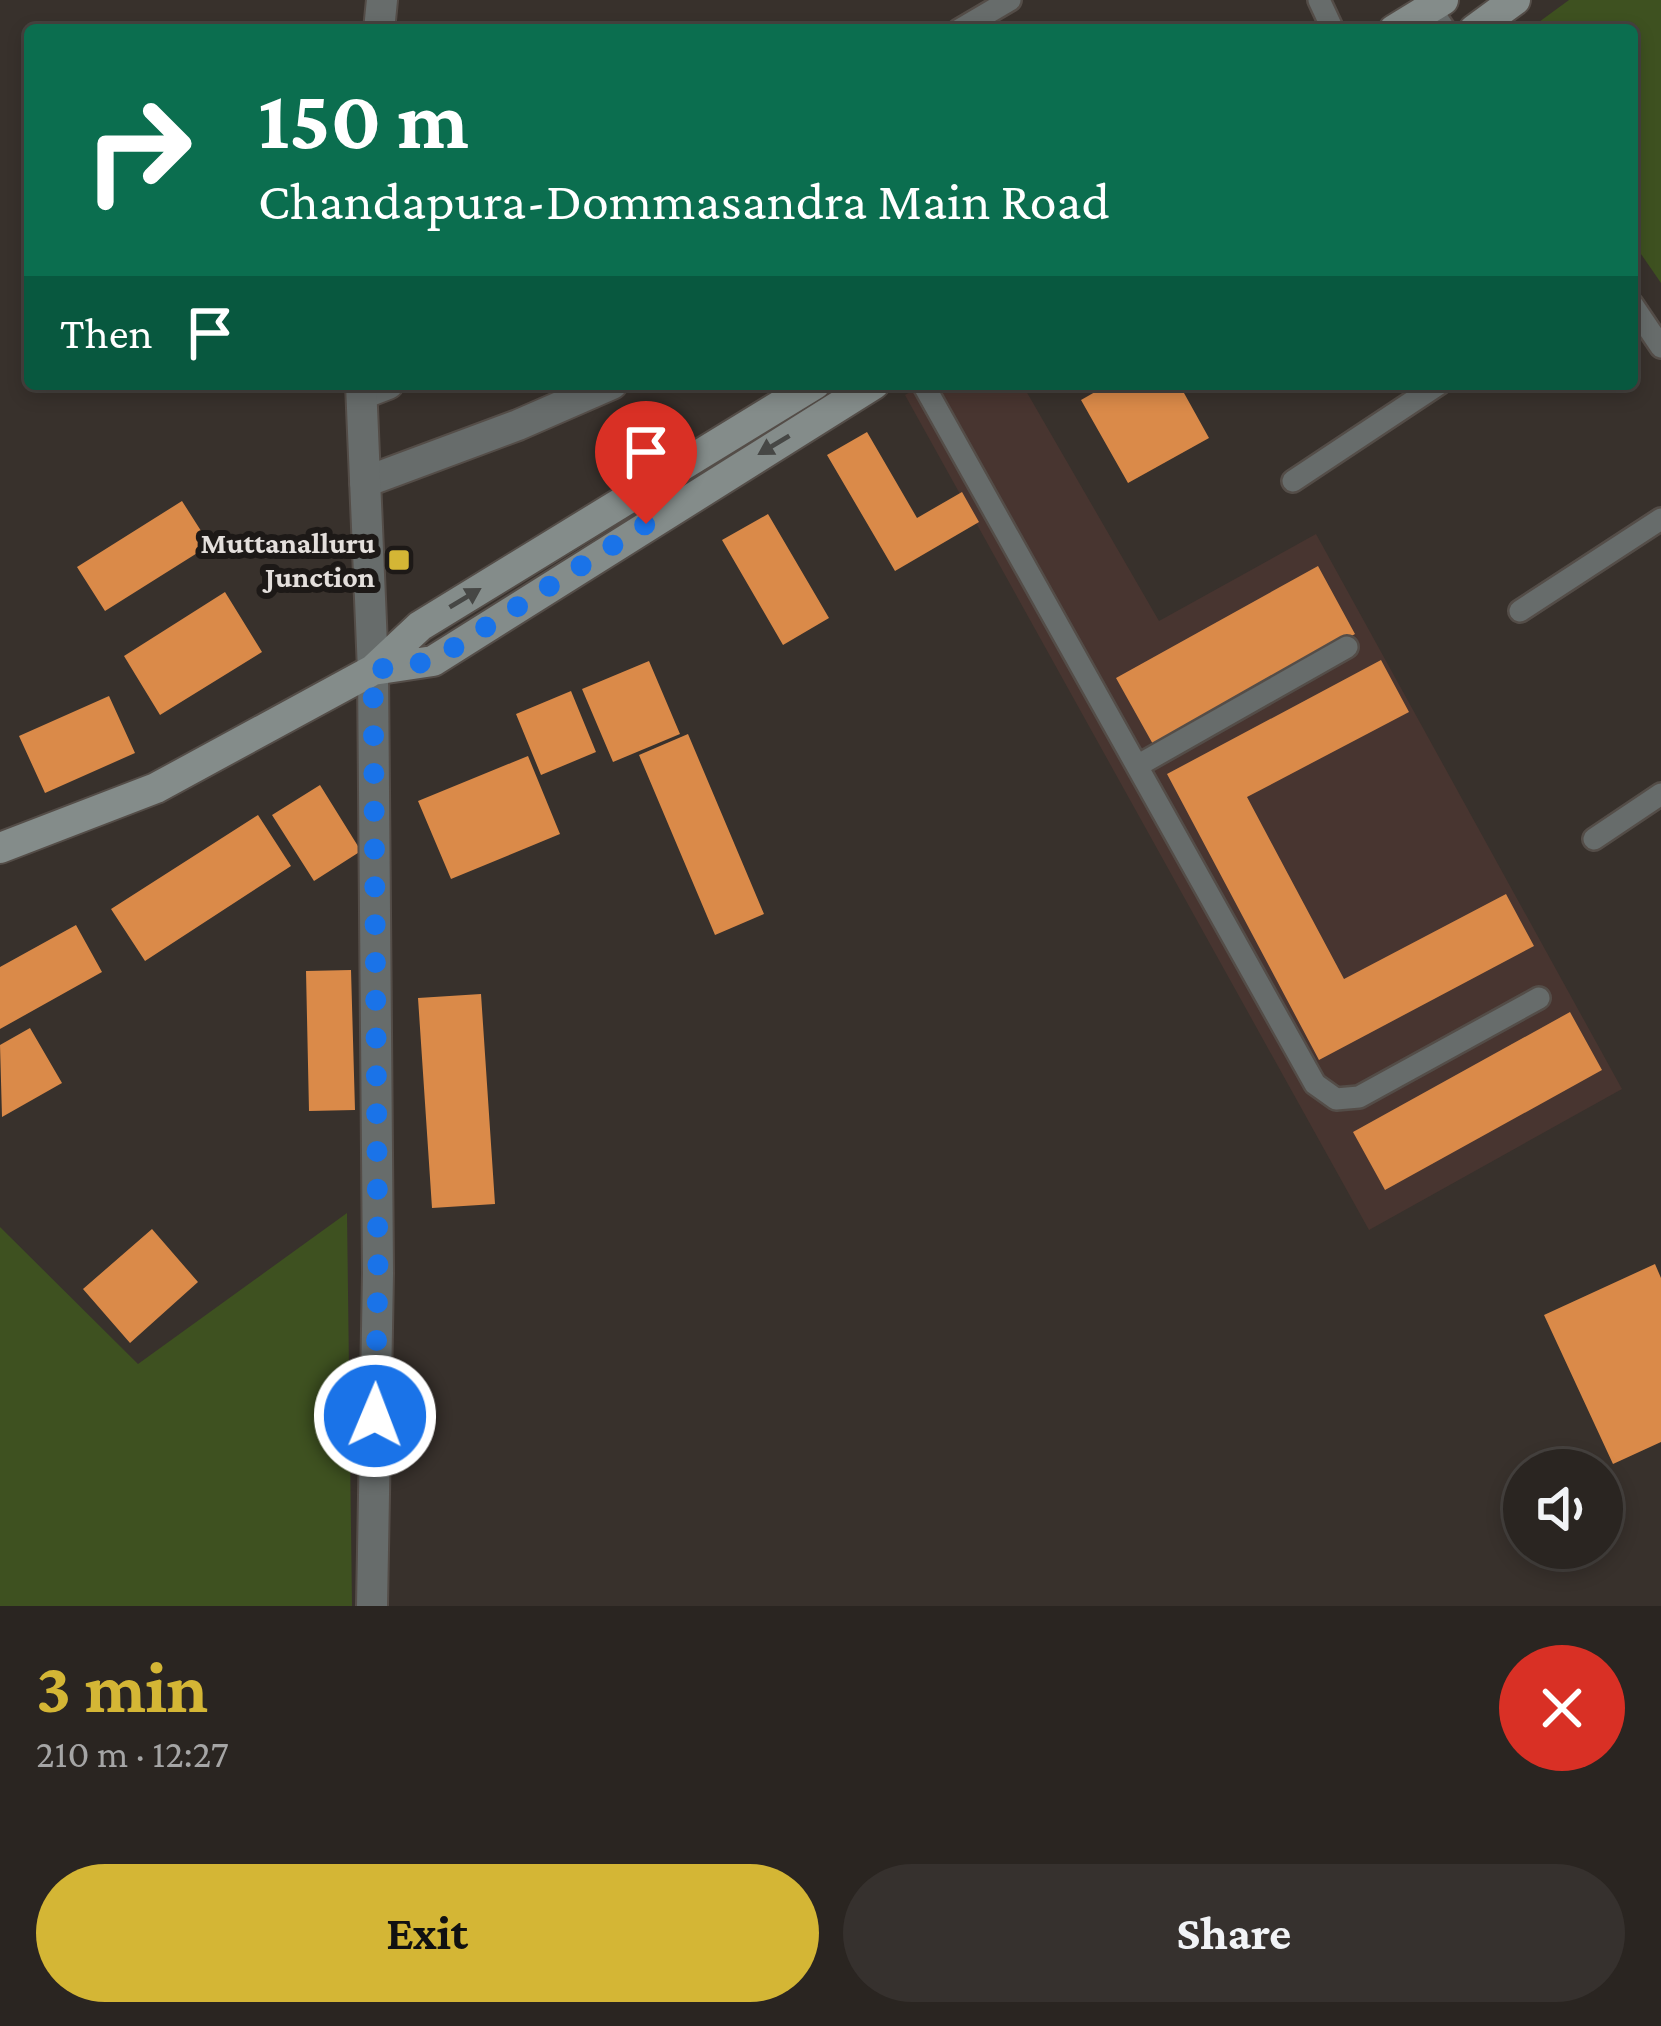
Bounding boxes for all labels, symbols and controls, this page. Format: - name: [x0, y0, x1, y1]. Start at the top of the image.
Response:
- icon: right: [60, 72, 216, 228]
- text: 150 m: [258, 73, 469, 166]
- text: Chandapura-Dommasandra Main Road: [258, 171, 1110, 231]
- icon: arrive: [177, 300, 243, 366]
- text: Then: [60, 308, 153, 358]
- pin: [595, 401, 697, 524]
- icon: arrive: [613, 419, 679, 485]
- one-way arrow: [757, 433, 791, 454]
- place label: Muttanalluru Junction: [200, 526, 375, 593]
- marker: Muttanalluru Junction: [386, 547, 412, 573]
- one-way arrow: [448, 588, 482, 609]
- position arrow: [312, 1353, 438, 1479]
- map controls: [1503, 1449, 1623, 1569]
- button: sound: [1503, 1449, 1623, 1569]
- button: close: [1499, 1645, 1625, 1771]
- text: 3 min: [36, 1647, 208, 1727]
- text: 210 m · 12:27: [36, 1732, 229, 1775]
- button: Exit: [36, 1864, 819, 2002]
- button: Share: [843, 1864, 1625, 2002]

